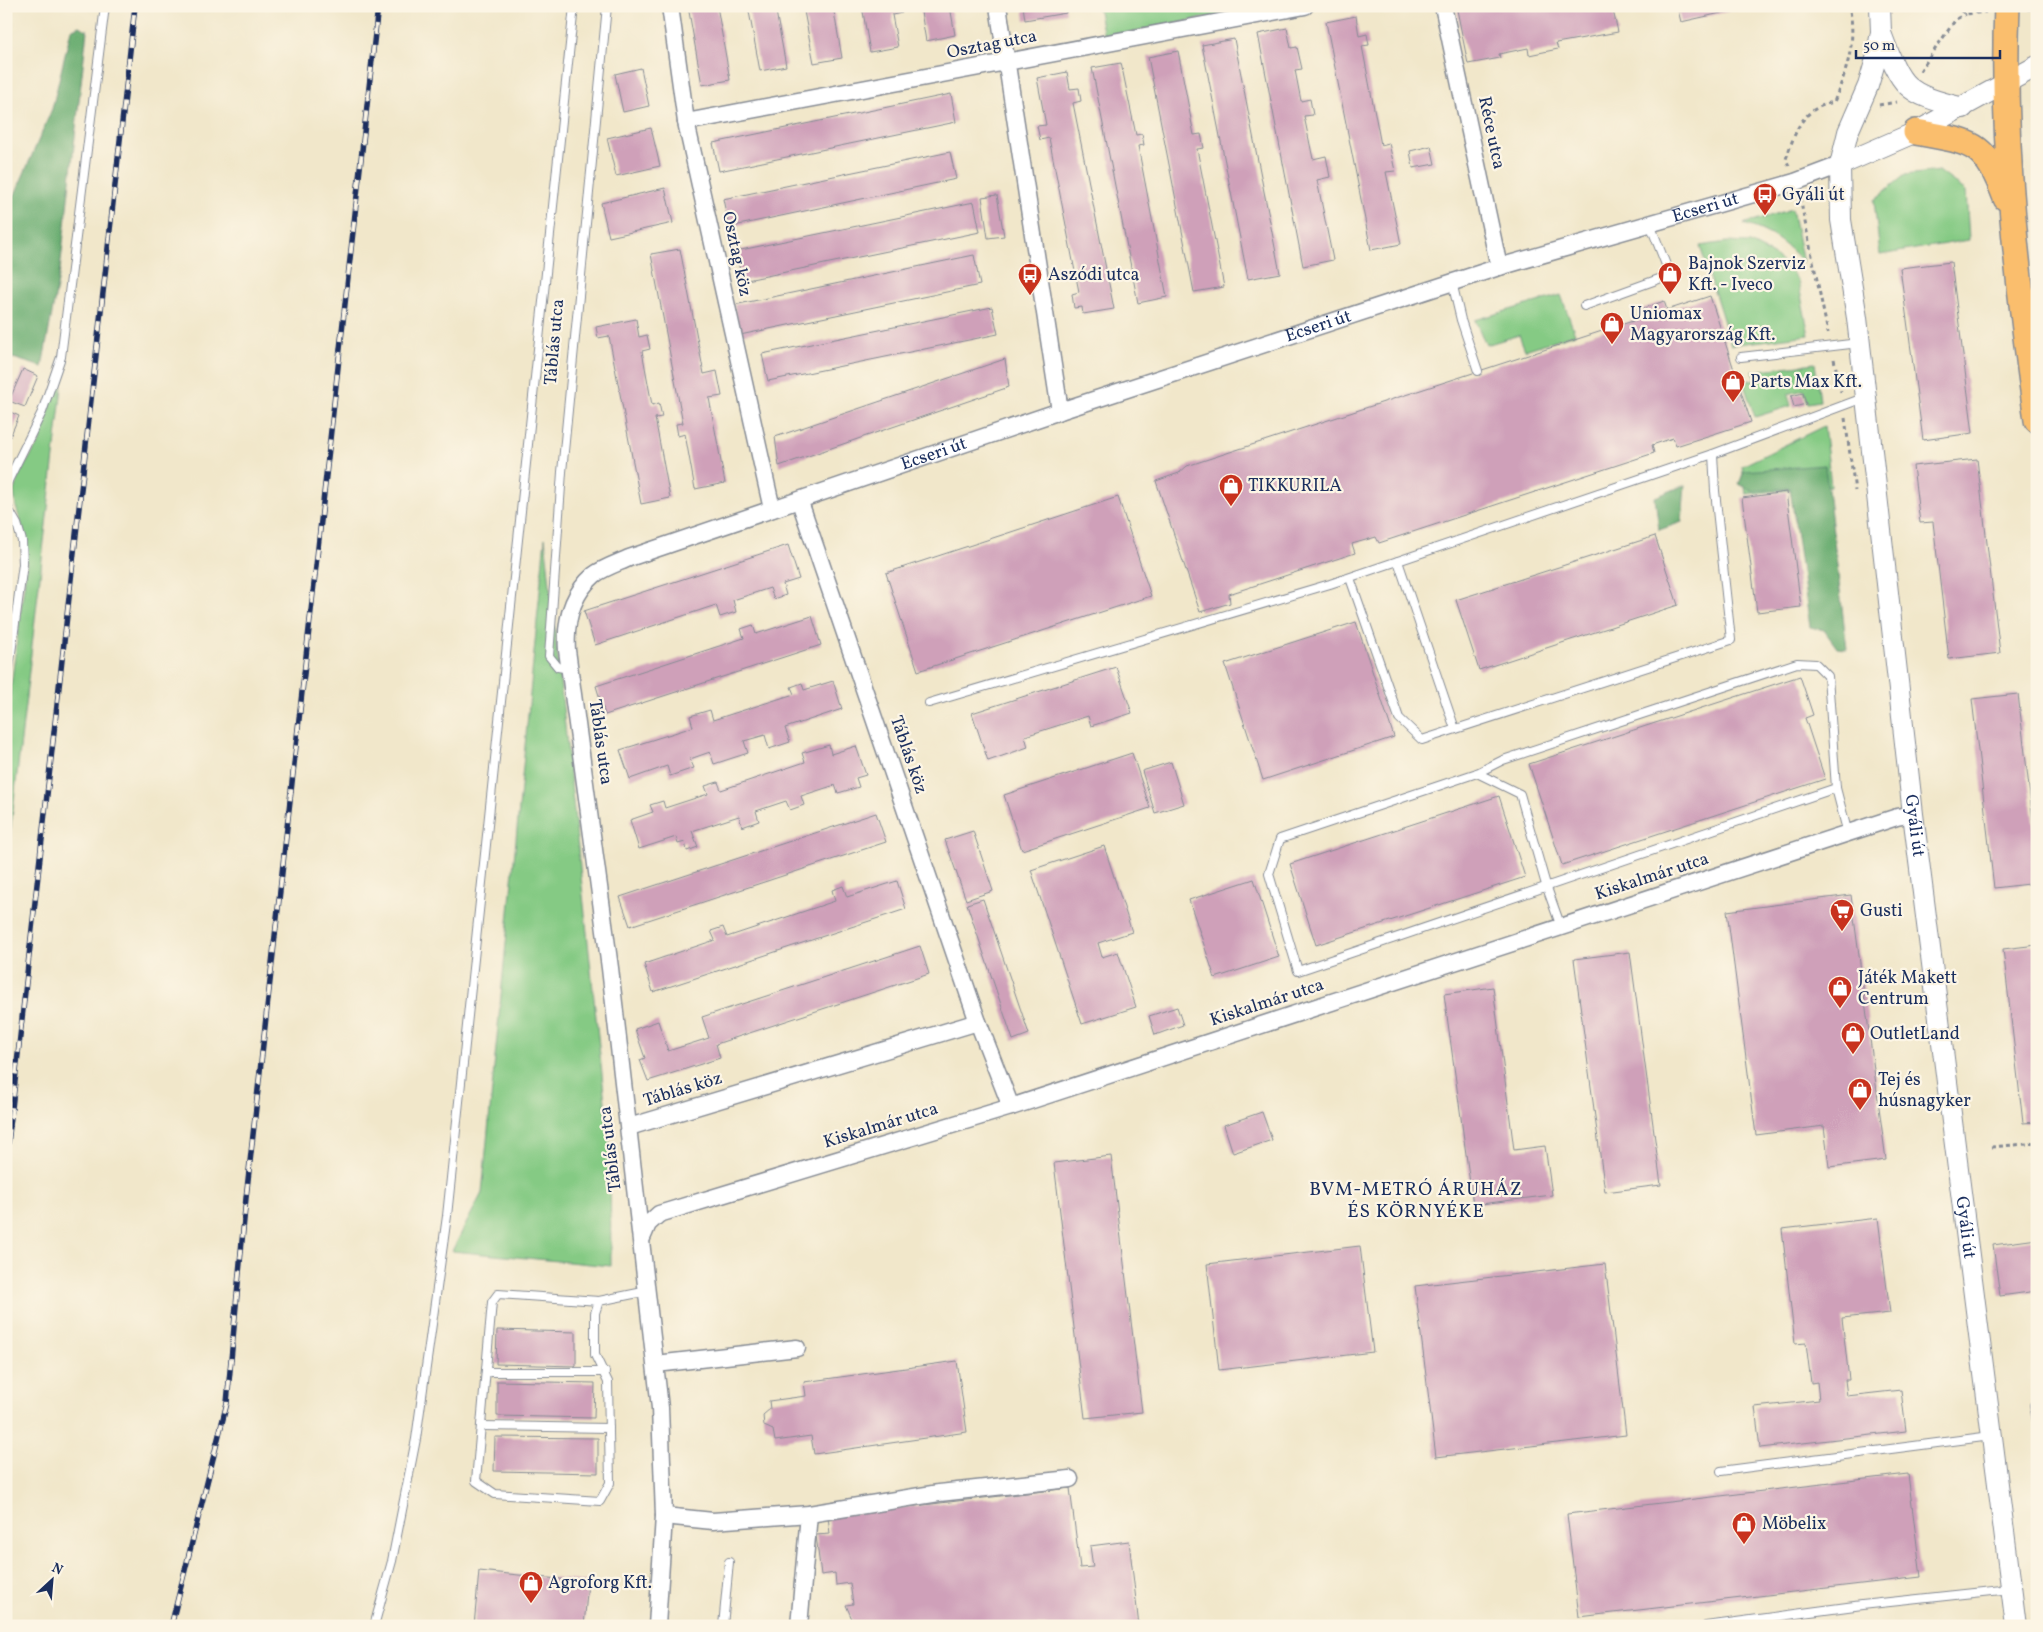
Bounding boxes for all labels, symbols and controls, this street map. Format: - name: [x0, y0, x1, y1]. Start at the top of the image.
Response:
- street label: Osztag utca: [945, 24, 1039, 66]
- scale bar: [1856, 28, 1999, 60]
- text: 50 m: [1863, 36, 1895, 57]
- street label: Réce utca: [1471, 94, 1511, 172]
- bus stop icon: Gyáli út: [1752, 182, 1778, 216]
- place label: Gyáli út: [1782, 183, 1845, 208]
- street label: Ecseri út: [1669, 186, 1742, 229]
- street label: Osztag köz: [715, 209, 757, 299]
- place label: Bajnok Szerviz Kft. - Iveco: [1688, 252, 1806, 298]
- shop icon: Bajnok Szerviz Kft. - Iveco: [1657, 261, 1683, 295]
- bus stop icon: Aszódi utca: [1017, 262, 1043, 296]
- place label: Aszódi utca: [1048, 263, 1139, 288]
- street label: Táblás utca: [539, 298, 571, 386]
- place label: Uniomax Magyarország Kft.: [1630, 302, 1776, 348]
- street label: Ecseri út: [1282, 304, 1355, 349]
- shop icon: Uniomax Magyarország Kft.: [1599, 311, 1625, 345]
- shop icon: Parts Max Kft.: [1720, 369, 1746, 403]
- place label: Parts Max Kft.: [1750, 370, 1862, 395]
- street label: Ecseri út: [898, 431, 970, 477]
- shop icon: TIKKURILA: [1218, 473, 1244, 507]
- place label: TIKKURILA: [1248, 474, 1342, 499]
- street label: Táblás utca: [582, 698, 618, 787]
- street label: Táblás köz: [883, 713, 933, 797]
- street label: Gyáli út: [1898, 793, 1931, 858]
- street label: Kiskalmár utca: [1592, 847, 1712, 907]
- supermarket icon: Gusti: [1829, 898, 1855, 932]
- place label: Gusti: [1860, 899, 1903, 924]
- place label: Játék Makett Centrum: [1858, 966, 1957, 1012]
- street label: Kiskalmár utca: [1207, 973, 1327, 1033]
- shop icon: Játék Makett Centrum: [1827, 975, 1853, 1009]
- shop icon: OutletLand: [1840, 1021, 1866, 1055]
- place label: OutletLand: [1870, 1022, 1960, 1047]
- street label: Táblás köz: [641, 1066, 725, 1114]
- place label: Tej és húsnagyker: [1878, 1068, 1971, 1114]
- shop icon: Tej és húsnagyker: [1847, 1077, 1873, 1111]
- street label: Kiskalmár utca: [821, 1097, 941, 1155]
- street label: Táblás utca: [593, 1105, 629, 1193]
- district label: BVM-METRÓ ÁRUHÁZ ÉS KÖRNYÉKE: [1309, 1177, 1523, 1225]
- street label: Gyáli út: [1949, 1195, 1982, 1260]
- shop icon: Möbelix: [1731, 1511, 1757, 1545]
- place label: Möbelix: [1762, 1512, 1826, 1537]
- north arrow: [28, 1554, 78, 1604]
- text: N: [48, 1559, 66, 1580]
- shop icon: Agroforg Kft.: [518, 1570, 544, 1604]
- place label: Agroforg Kft.: [548, 1571, 652, 1596]

